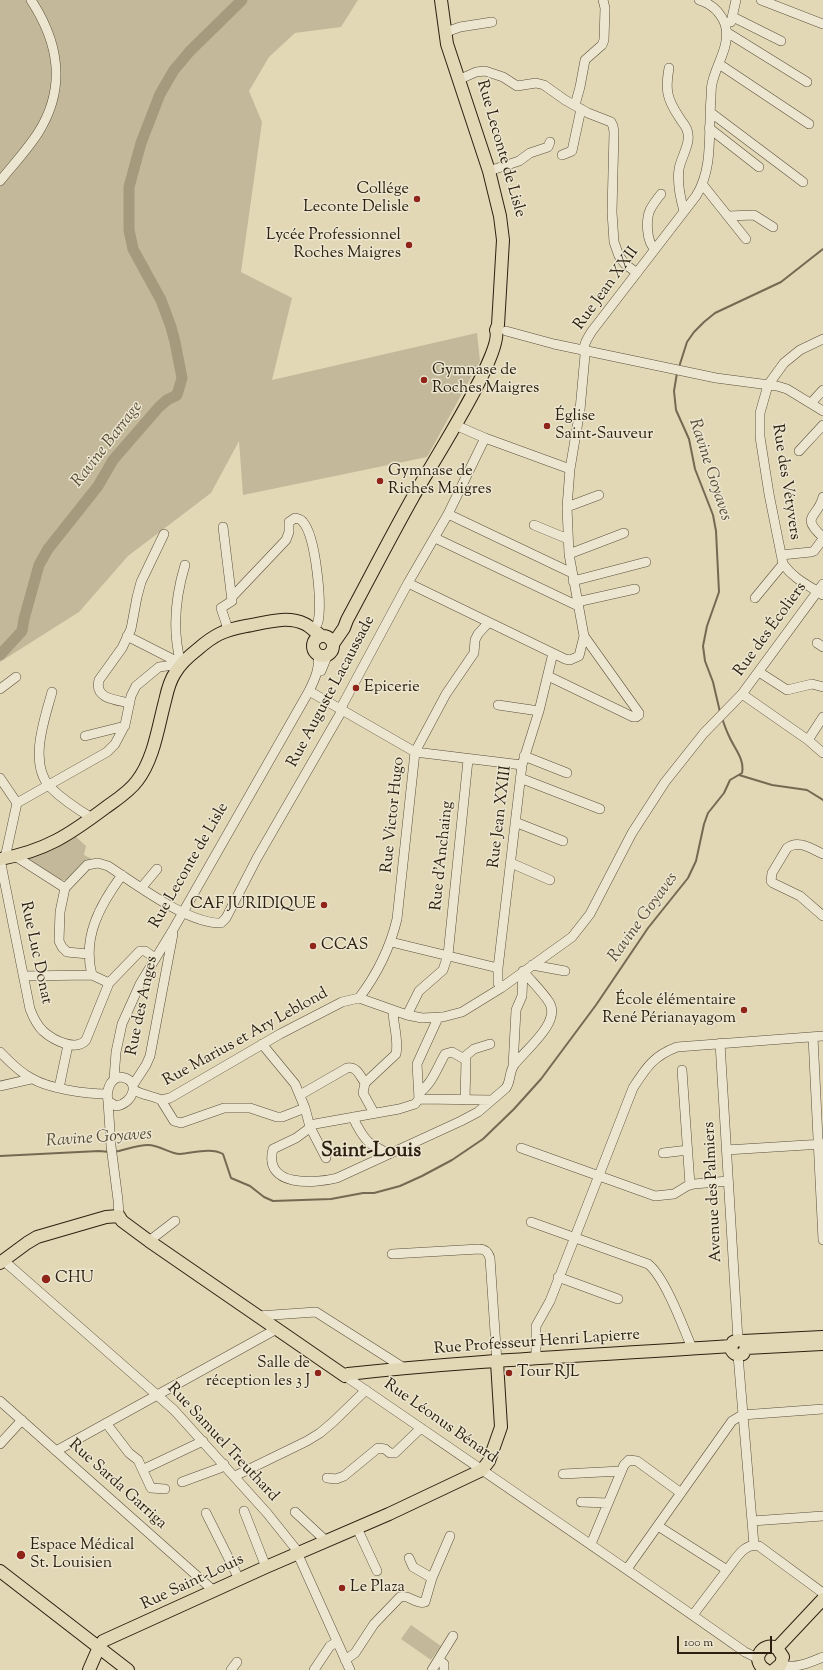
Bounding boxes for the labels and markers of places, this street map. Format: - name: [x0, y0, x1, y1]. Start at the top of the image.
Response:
- place label: Collége Leconte Delisle: [303, 180, 409, 218]
- marker: Collége Leconte Delisle: [412, 194, 422, 204]
- place label: Lycée Professionnel Roches Maigres: [266, 226, 401, 264]
- marker: Lycée Professionnel Roches Maigres: [404, 240, 414, 250]
- place label: Gymnase de Roches Maigres: [432, 361, 539, 399]
- marker: Gymnase de Roches Maigres: [419, 375, 429, 385]
- place label: Église Saint-Sauveur: [555, 407, 653, 445]
- marker: Église Saint-Sauveur: [542, 421, 552, 431]
- place label: Gymnase de Riches Maigres: [388, 462, 492, 500]
- marker: Gymnase de Riches Maigres: [375, 476, 385, 486]
- place label: Epicerie: [364, 678, 420, 698]
- marker: Epicerie: [351, 683, 361, 693]
- place label: CAF JURIDIQUE: [190, 895, 316, 915]
- marker: CAF JURIDIQUE: [319, 900, 329, 910]
- place label: CCAS: [321, 936, 368, 956]
- marker: CCAS: [308, 941, 318, 951]
- place label: École élémentaire René Périanayagom: [602, 991, 736, 1029]
- marker: École élémentaire René Périanayagom: [739, 1005, 749, 1015]
- place label: CHU: [55, 1269, 94, 1289]
- marker: CHU: [40, 1273, 52, 1285]
- place label: Salle de réception les 3 J: [206, 1354, 310, 1392]
- place label: Tour RJL: [517, 1363, 580, 1383]
- marker: Salle de réception les 3 J: [313, 1368, 323, 1378]
- marker: Tour RJL: [504, 1368, 514, 1378]
- place label: Espace Médical St. Louisien: [30, 1536, 135, 1574]
- marker: Espace Médical St. Louisien: [15, 1549, 27, 1561]
- place label: Le Plaza: [350, 1578, 405, 1598]
- marker: Le Plaza: [337, 1583, 347, 1593]

